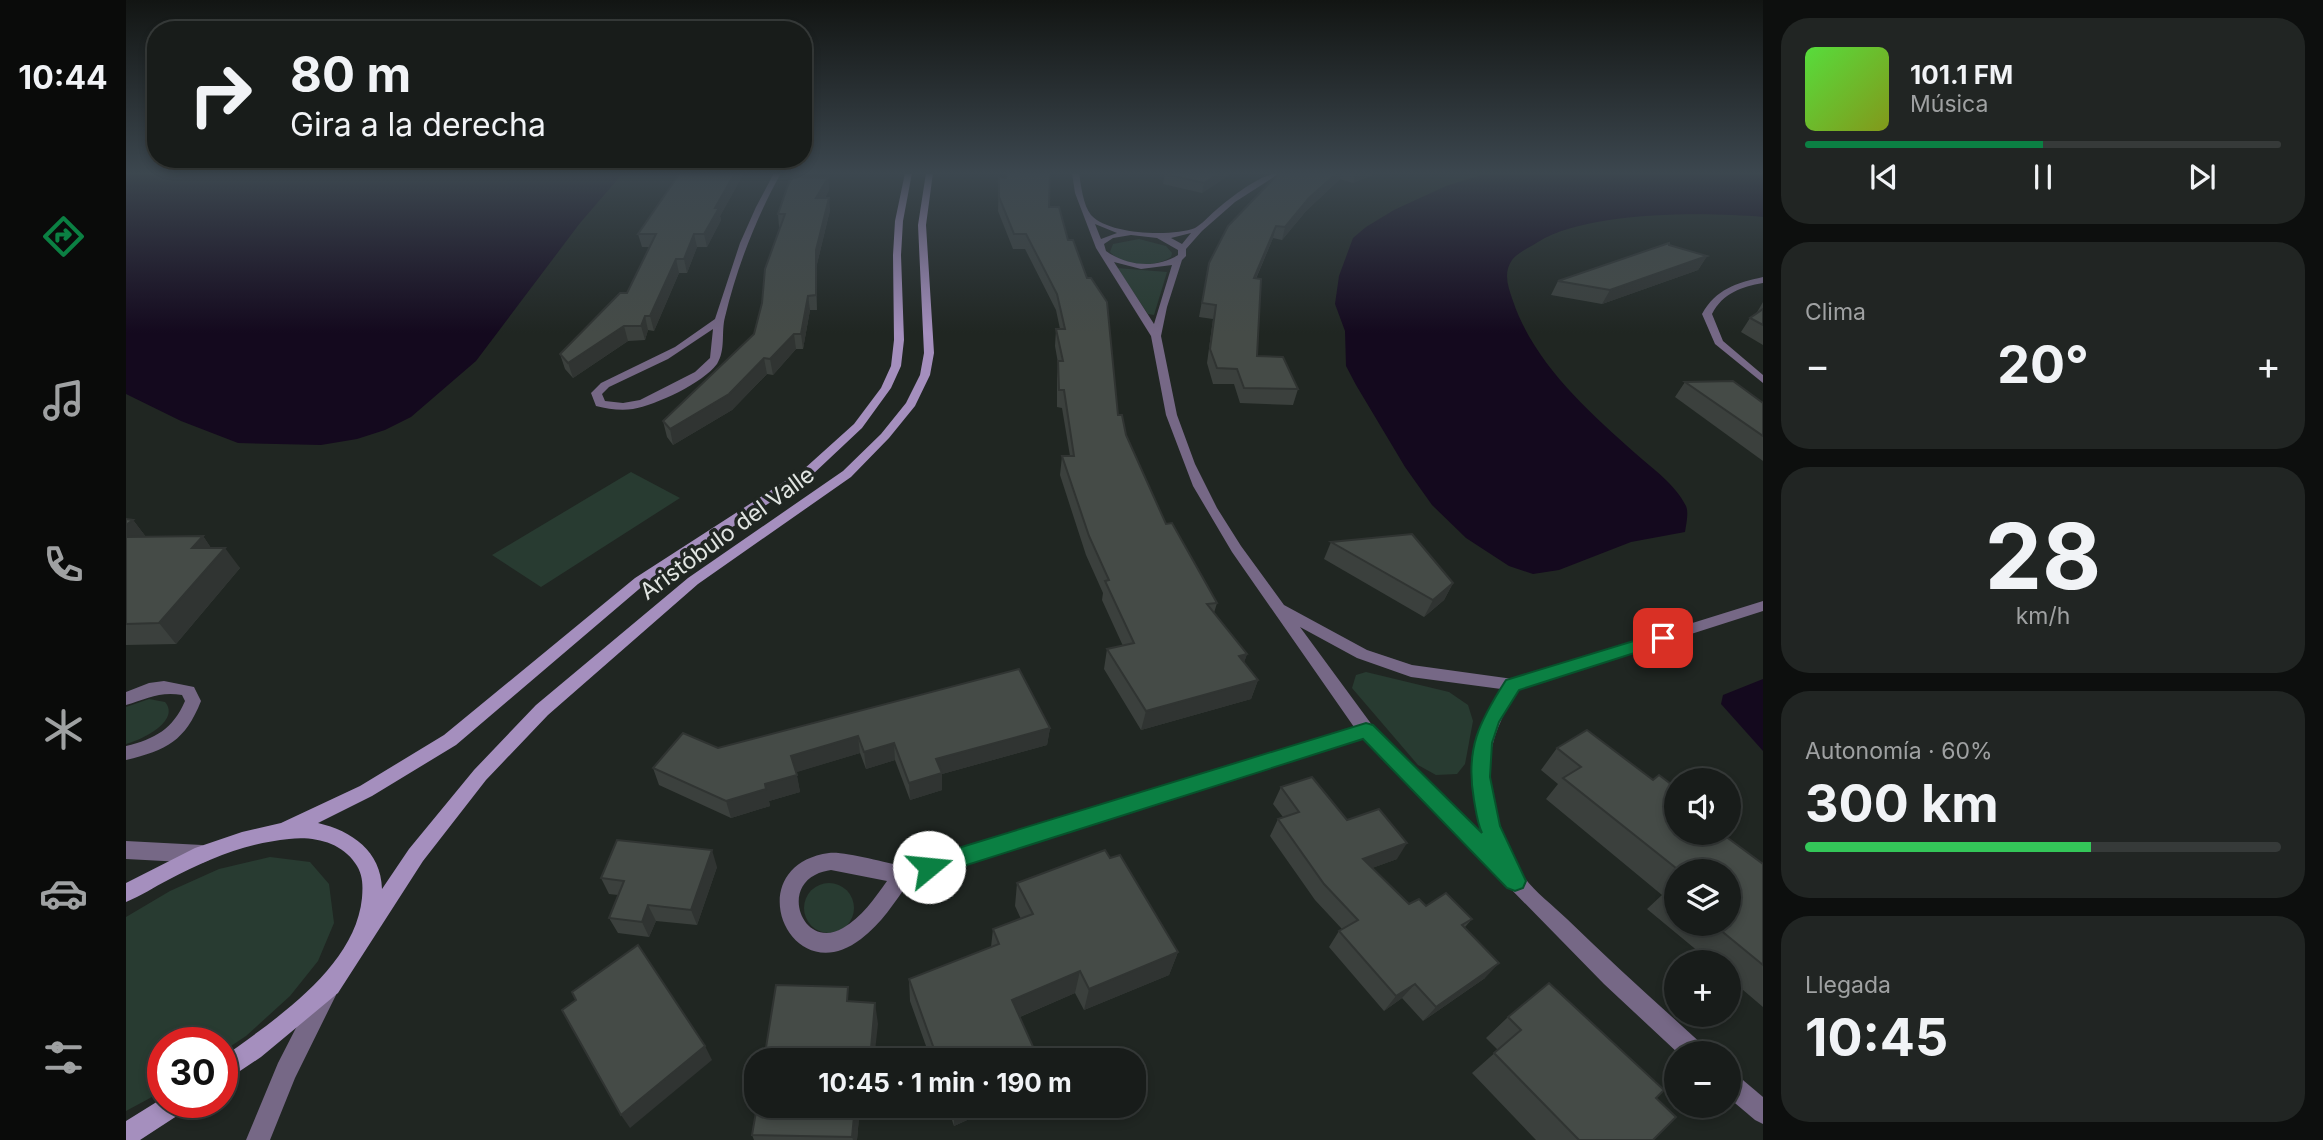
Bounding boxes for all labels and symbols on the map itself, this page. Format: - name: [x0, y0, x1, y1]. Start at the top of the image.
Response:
- street label: Aristóbulo del Valle: [634, 460, 820, 606]
- pin: [1633, 608, 1693, 668]
- position arrow: [892, 830, 966, 904]
- speed limit sign: 30: [147, 1027, 238, 1118]

